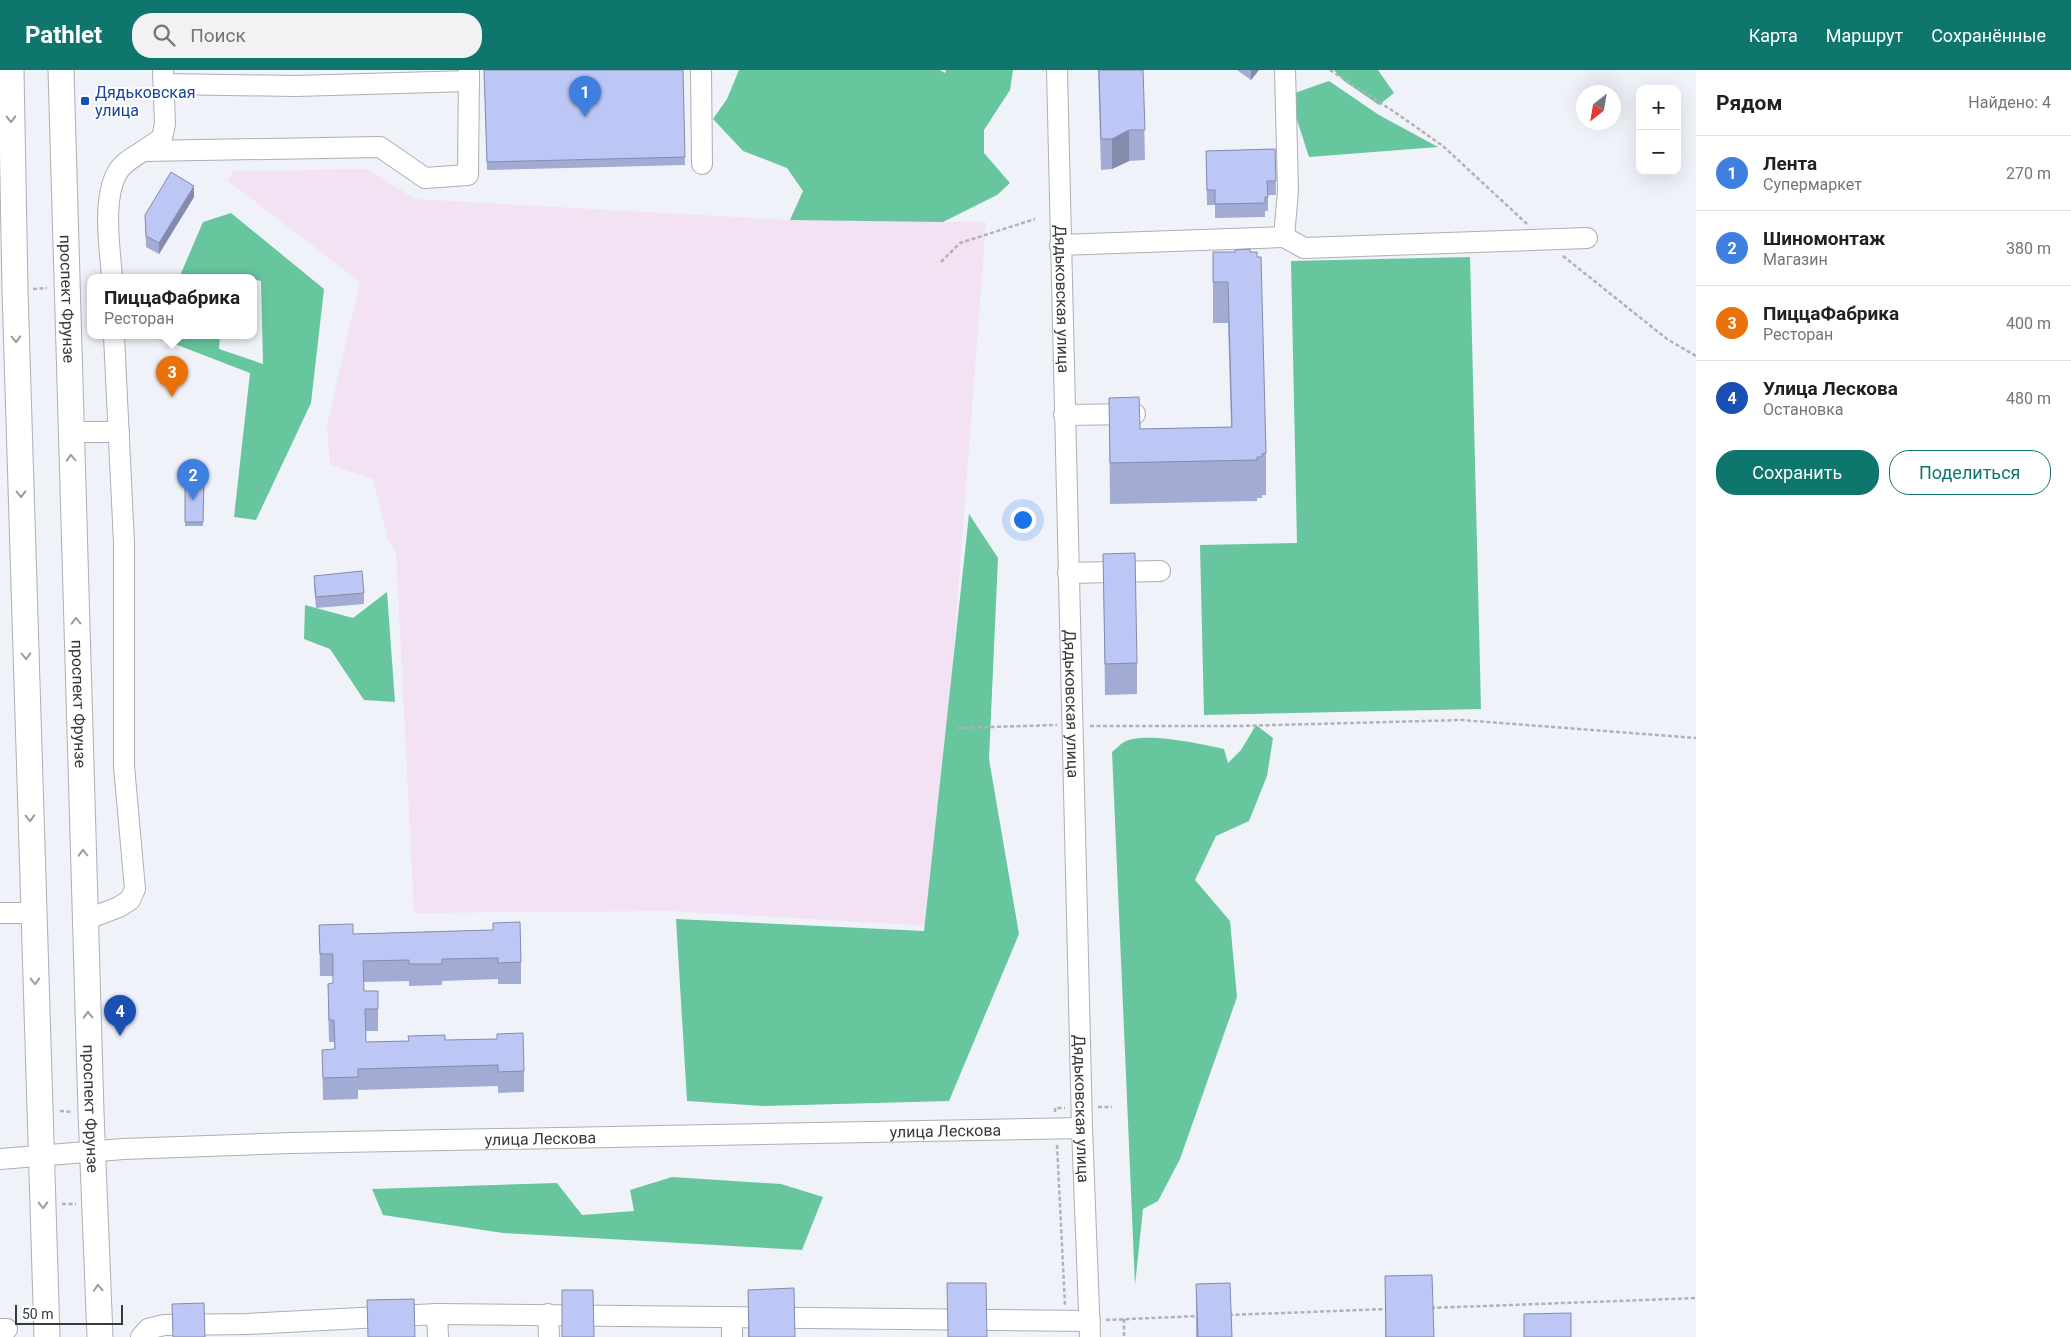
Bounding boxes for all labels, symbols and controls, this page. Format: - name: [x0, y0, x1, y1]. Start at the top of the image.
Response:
- search box: [132, 13, 482, 58]
- text: Pathlet: [25, 21, 102, 49]
- icon: search: [150, 21, 178, 49]
- text: Поиск: [190, 24, 246, 47]
- text: Карта: [1749, 25, 1798, 46]
- text: Маршрут: [1826, 25, 1903, 46]
- text: Сохранённые: [1931, 25, 2046, 46]
- pin: 1: [569, 76, 601, 117]
- place label: Дядьковская улица: [95, 83, 195, 120]
- north arrow: [1576, 85, 1621, 130]
- map controls: [1636, 85, 1681, 175]
- button: +: [1636, 85, 1681, 130]
- text: Рядом: [1716, 91, 1782, 115]
- text: Найдено: 4: [1968, 93, 2051, 112]
- marker: Дядьковская улица: [79, 95, 91, 107]
- one-way arrow: [6, 115, 17, 123]
- button: −: [1636, 130, 1681, 175]
- text: Лента: [1763, 152, 1817, 175]
- text: 1: [1727, 164, 1737, 183]
- text: 270 m: [2006, 164, 2051, 183]
- text: Супермаркет: [1763, 175, 1862, 194]
- street label: Дядьковская улица: [1051, 225, 1073, 373]
- text: Шиномонтаж: [1763, 227, 1885, 250]
- street label: проспект Фрунзе: [56, 234, 78, 363]
- text: 2: [1727, 239, 1737, 258]
- text: 380 m: [2006, 239, 2051, 258]
- text: Магазин: [1763, 250, 1828, 269]
- popup: [87, 274, 257, 339]
- text: ПиццаФабрика: [104, 286, 240, 309]
- text: ПиццаФабрика: [1763, 302, 1899, 325]
- text: Ресторан: [104, 309, 174, 328]
- text: 3: [1727, 314, 1737, 333]
- text: 400 m: [2006, 314, 2051, 333]
- text: Ресторан: [1763, 325, 1833, 344]
- one-way arrow: [11, 336, 21, 343]
- pin: 3: [156, 356, 188, 397]
- text: Улица Лескова: [1763, 377, 1898, 400]
- text: 4: [1727, 389, 1737, 408]
- text: 480 m: [2006, 389, 2051, 408]
- text: Остановка: [1763, 400, 1844, 419]
- button: Сохранить: [1716, 450, 1879, 495]
- button: Поделиться: [1889, 450, 2051, 495]
- one-way arrow: [66, 454, 77, 462]
- pin: 2: [177, 459, 209, 500]
- one-way arrow: [16, 490, 26, 498]
- your location: [1010, 507, 1036, 533]
- one-way arrow: [71, 616, 81, 624]
- street label: Дядьковская улица: [1060, 629, 1083, 778]
- street label: проспект Фрунзе: [67, 639, 90, 768]
- one-way arrow: [20, 652, 31, 660]
- one-way arrow: [25, 815, 36, 823]
- one-way arrow: [78, 849, 88, 856]
- one-way arrow: [30, 977, 41, 985]
- pin: 4: [104, 995, 136, 1036]
- one-way arrow: [83, 1011, 93, 1019]
- street label: Дядьковская улица: [1070, 1034, 1093, 1183]
- street label: проспект Фрунзе: [79, 1044, 102, 1173]
- street label: улица Лескова: [889, 1121, 1001, 1142]
- street label: улица Лескова: [485, 1128, 596, 1149]
- one-way arrow: [37, 1201, 48, 1209]
- one-way arrow: [93, 1284, 104, 1292]
- scale bar: [15, 1302, 122, 1325]
- text: 50 m: [22, 1306, 54, 1322]

